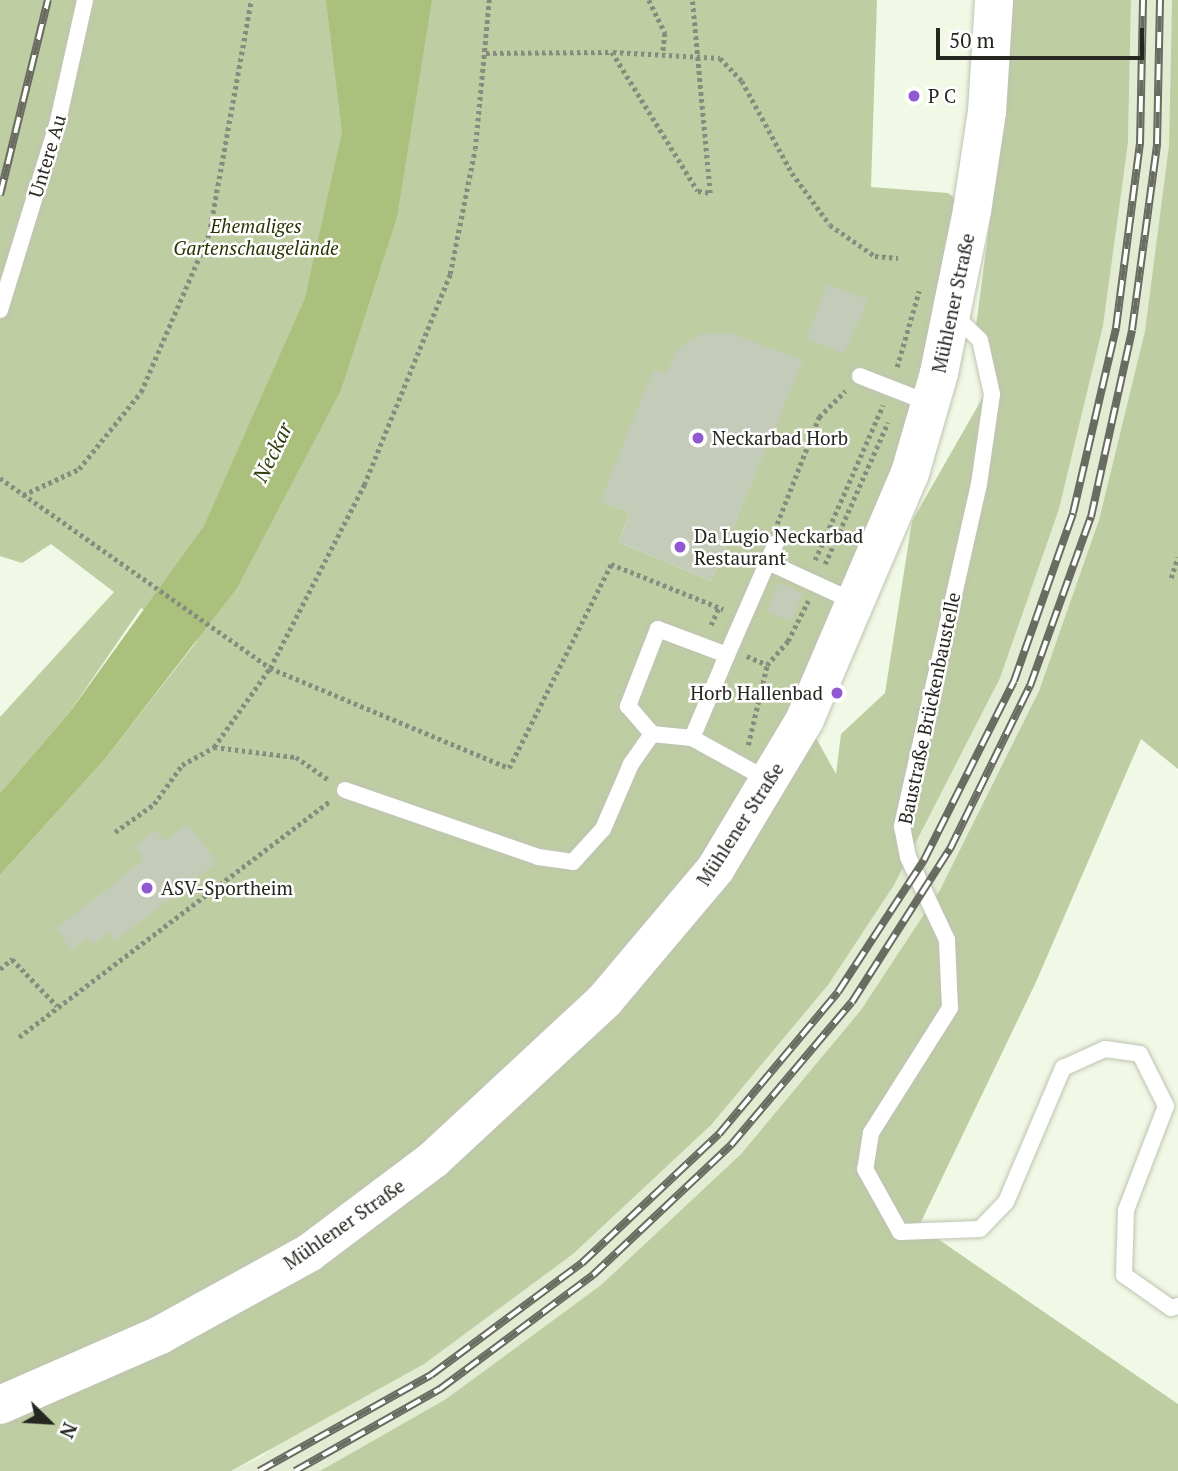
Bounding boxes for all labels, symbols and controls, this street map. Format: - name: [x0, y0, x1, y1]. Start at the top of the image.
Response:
- scale bar: [940, 14, 1148, 58]
- text: 50 m: [949, 26, 995, 54]
- place label: P C: [928, 85, 956, 107]
- marker: P C: [906, 88, 922, 104]
- street label: Untere Au: [24, 112, 70, 200]
- park label: Ehemaliges Gartenschaugelände: [173, 215, 339, 259]
- street label: Mühlener Straße: [927, 231, 979, 375]
- water label: Neckar: [247, 418, 297, 486]
- place label: Neckarbad Horb: [712, 427, 848, 449]
- marker: Neckarbad Horb: [690, 430, 706, 446]
- place label: Da Lugio Neckarbad Restaurant: [694, 525, 863, 569]
- marker: Da Lugio Neckarbad Restaurant: [672, 539, 688, 555]
- street label: Baustraße Brückenbaustelle: [893, 590, 965, 826]
- place label: Horb Hallenbad: [690, 682, 823, 704]
- marker: Horb Hallenbad: [829, 685, 845, 701]
- street label: Mühlener Straße: [692, 758, 788, 890]
- place label: ASV-Sportheim: [161, 877, 293, 899]
- marker: ASV-Sportheim: [139, 880, 155, 896]
- street label: Mühlener Straße: [279, 1174, 409, 1274]
- north arrow: [14, 1387, 84, 1457]
- text: N: [54, 1419, 83, 1442]

